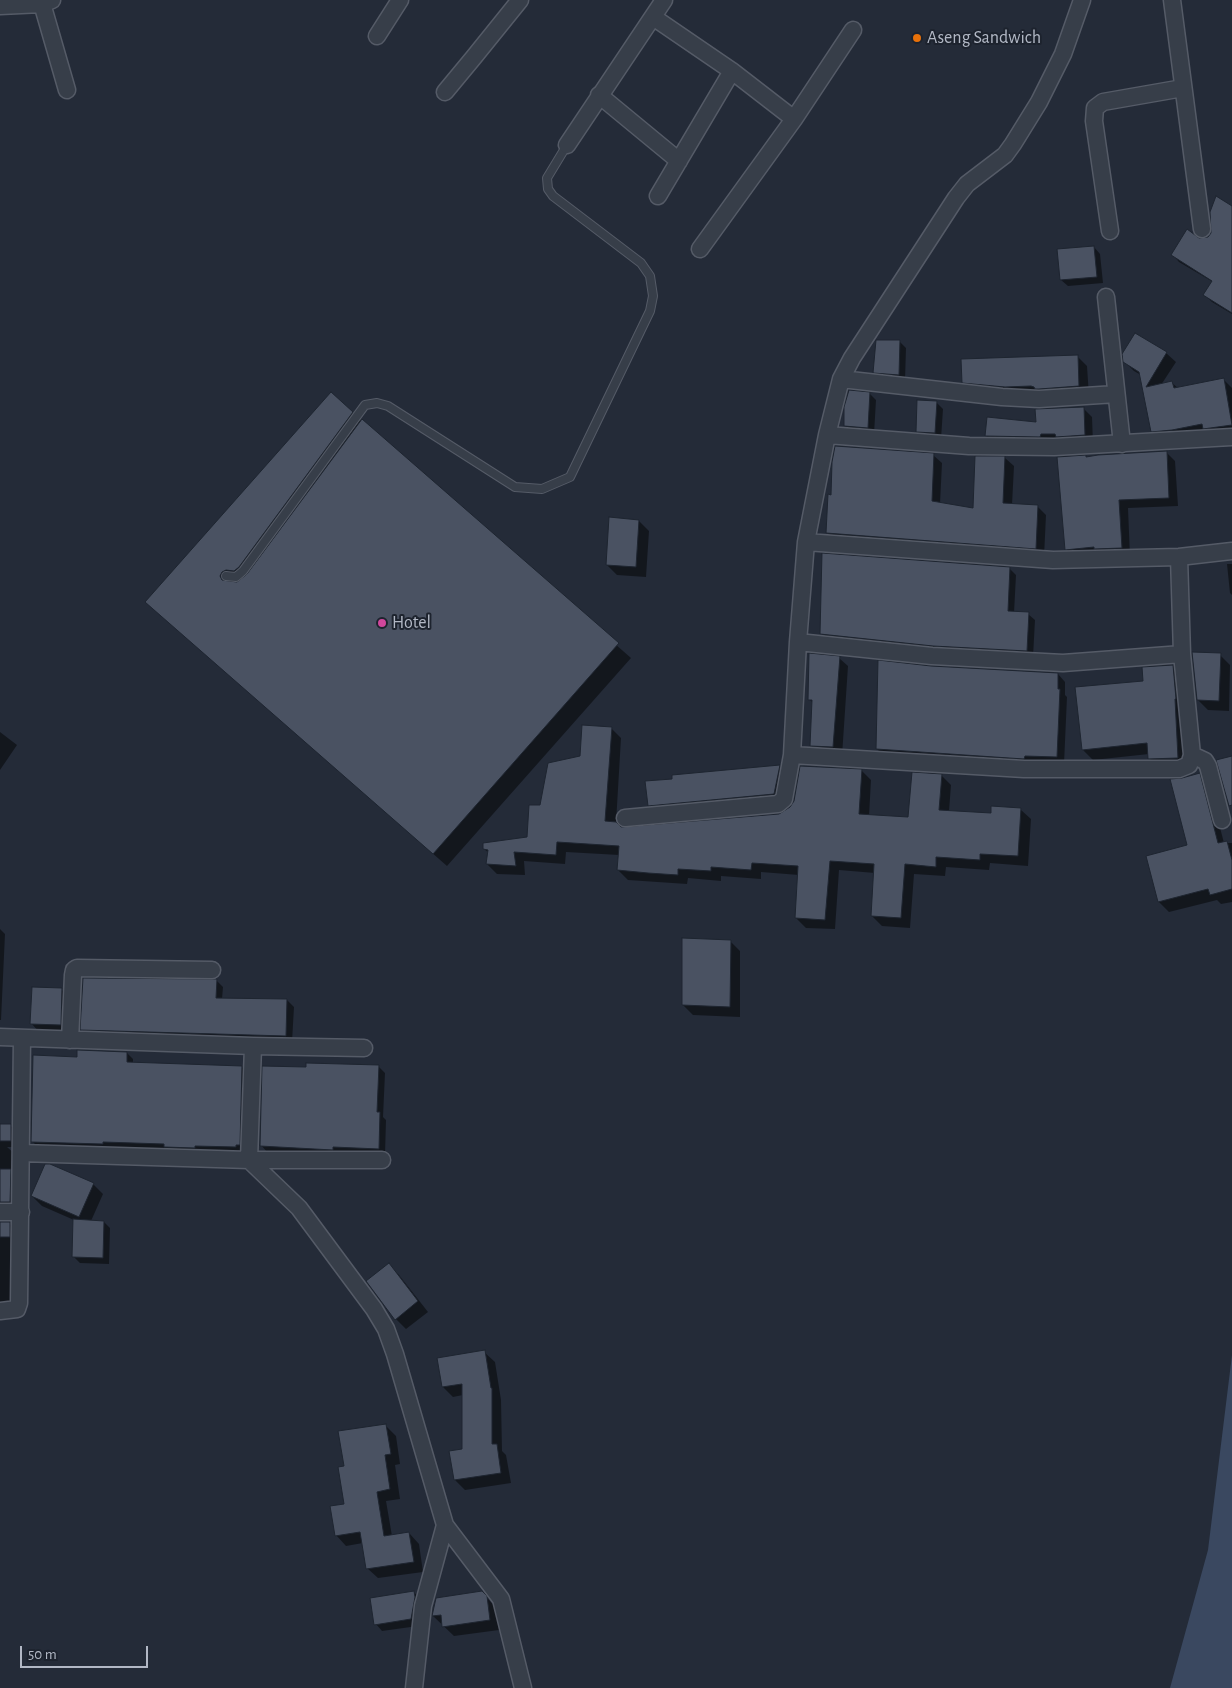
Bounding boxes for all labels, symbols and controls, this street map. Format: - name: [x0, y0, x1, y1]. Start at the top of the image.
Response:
- place label: Aseng Sandwich: [927, 27, 1041, 49]
- marker: Aseng Sandwich: [911, 32, 923, 44]
- place label: Hotel: [392, 612, 431, 634]
- marker: Hotel: [376, 617, 388, 629]
- scale bar: [22, 1636, 150, 1668]
- text: 50 m: [28, 1647, 57, 1662]

